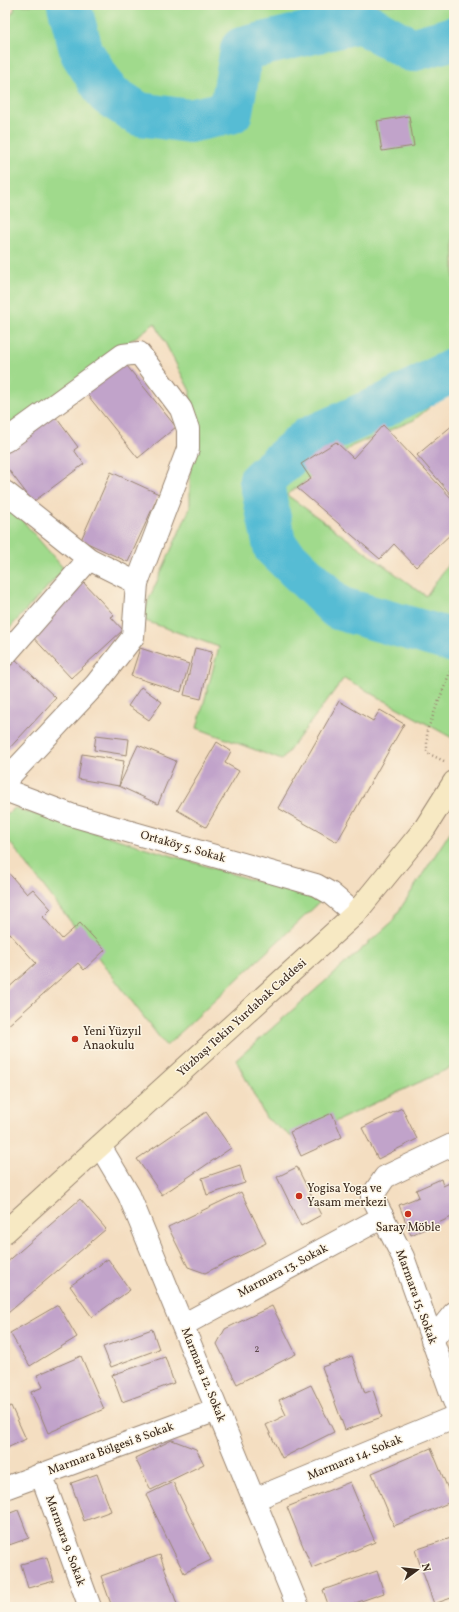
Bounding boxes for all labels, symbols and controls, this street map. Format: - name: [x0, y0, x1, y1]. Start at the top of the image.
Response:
- street label: Ortaköy 5. Sokak: [138, 827, 228, 867]
- street label: Yüzbaşı Tekin Yurdabak Caddesi: [174, 955, 310, 1081]
- place label: Yeni Yüzyıl Anaokulu: [83, 1024, 142, 1054]
- marker: Yeni Yüzyıl Anaokulu: [70, 1034, 80, 1044]
- place label: Yogisa Yoga ve Yasam merkezi: [307, 1181, 387, 1211]
- marker: Yogisa Yoga ve Yasam merkezi: [294, 1191, 304, 1201]
- marker: Saray Möble: [403, 1209, 413, 1219]
- place label: Saray Möble: [376, 1220, 441, 1236]
- street label: Marmara 13. Sokak: [235, 1240, 331, 1302]
- street label: Marmara 15. Sokak: [391, 1247, 441, 1347]
- street label: Marmara 12. Sokak: [177, 1325, 229, 1425]
- house number: 2: [254, 1342, 260, 1356]
- street label: Marmara Bölgesi 8 Sokak: [46, 1419, 177, 1479]
- street label: Marmara 14. Sokak: [305, 1431, 405, 1484]
- street label: Marmara 9. Sokak: [41, 1493, 89, 1589]
- north arrow: [397, 1550, 437, 1590]
- text: N: [417, 1562, 433, 1574]

